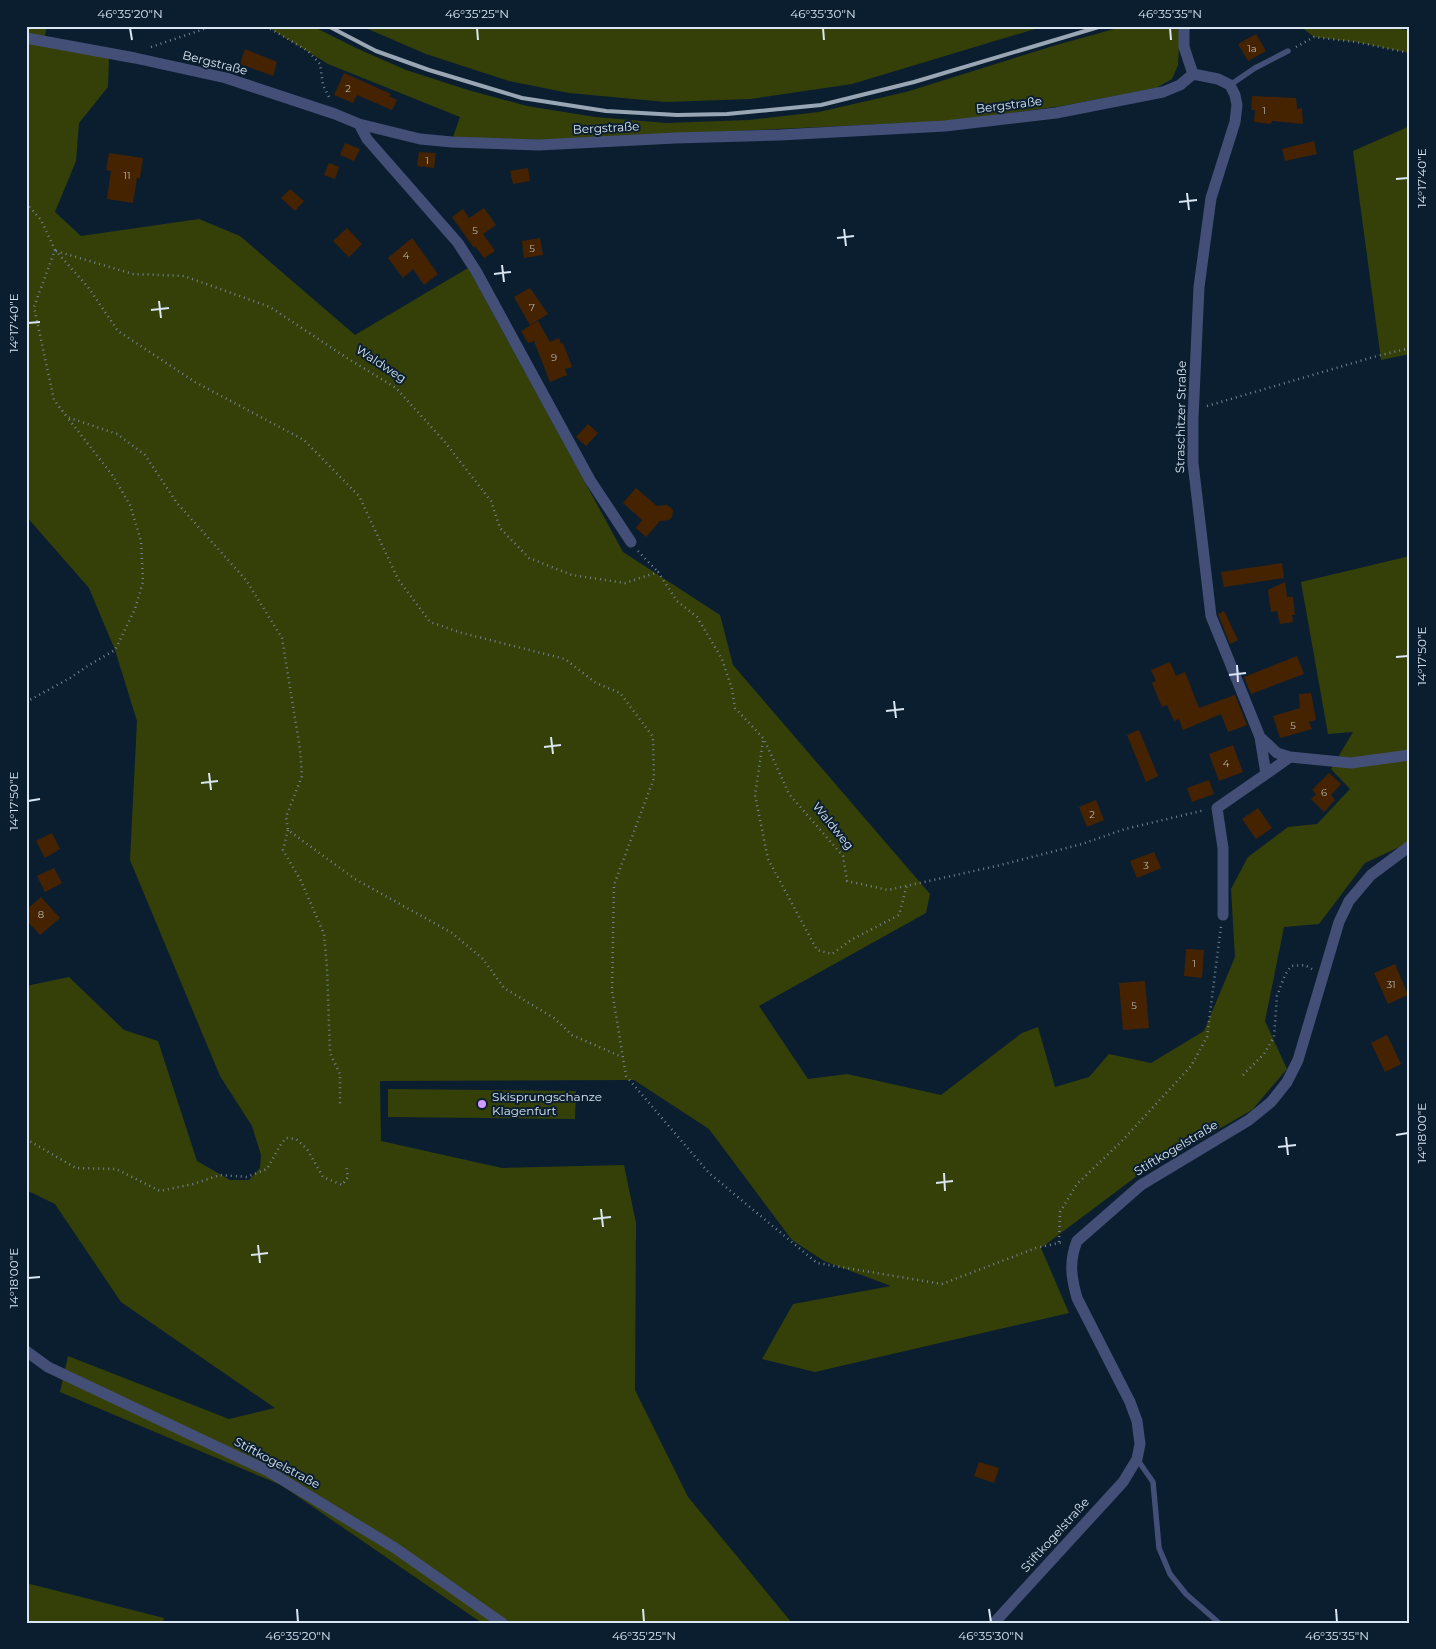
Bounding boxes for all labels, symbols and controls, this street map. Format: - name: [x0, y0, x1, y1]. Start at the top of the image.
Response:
- text: 46°35'20"N: [97, 6, 163, 21]
- text: 46°35'25"N: [445, 6, 509, 21]
- text: 46°35'30"N: [790, 6, 856, 21]
- text: 46°35'35"N: [1138, 6, 1202, 21]
- house number: 1a: [1247, 42, 1257, 55]
- street label: Bergstraße: [181, 47, 249, 78]
- house number: 2: [345, 82, 351, 95]
- street label: Bergstraße: [975, 93, 1043, 116]
- house number: 1: [1262, 104, 1266, 117]
- street label: Bergstraße: [572, 118, 640, 137]
- text: 14°17'40"E: [1414, 148, 1429, 208]
- house number: 1: [425, 154, 429, 167]
- house number: 11: [123, 169, 131, 182]
- house number: 5: [472, 224, 478, 237]
- house number: 5: [529, 242, 535, 255]
- house number: 4: [403, 249, 410, 262]
- text: 14°17'40"E: [6, 293, 21, 353]
- house number: 7: [529, 301, 535, 314]
- street label: Waldweg: [353, 342, 409, 385]
- house number: 9: [551, 351, 557, 364]
- street label: Straschitzer Straße: [1172, 361, 1189, 473]
- text: 14°17'50"E: [1414, 626, 1429, 686]
- house number: 5: [1290, 719, 1296, 732]
- house number: 4: [1223, 757, 1230, 770]
- text: 14°17'50"E: [6, 771, 21, 831]
- house number: 6: [1321, 786, 1327, 799]
- street label: Waldweg: [810, 799, 857, 853]
- house number: 2: [1089, 808, 1095, 821]
- house number: 3: [1143, 859, 1149, 872]
- house number: 8: [38, 908, 44, 921]
- house number: 1: [1192, 957, 1196, 970]
- house number: 31: [1386, 978, 1396, 991]
- house number: 5: [1131, 999, 1137, 1012]
- place label: Skisprungschanze Klagenfurt: [492, 1089, 602, 1118]
- marker: Skisprungschanze Klagenfurt: [476, 1098, 488, 1110]
- text: 14°18'00"E: [1414, 1103, 1429, 1163]
- street label: Stiftkogelstraße: [1131, 1117, 1220, 1178]
- text: 14°18'00"E: [6, 1248, 21, 1308]
- street label: Stiftkogelstraße: [232, 1434, 323, 1491]
- street label: Stiftkogelstraße: [1017, 1494, 1092, 1575]
- text: 46°35'20"N: [265, 1628, 331, 1643]
- text: 46°35'25"N: [612, 1628, 676, 1643]
- text: 46°35'30"N: [958, 1628, 1024, 1643]
- text: 46°35'35"N: [1305, 1628, 1369, 1643]

